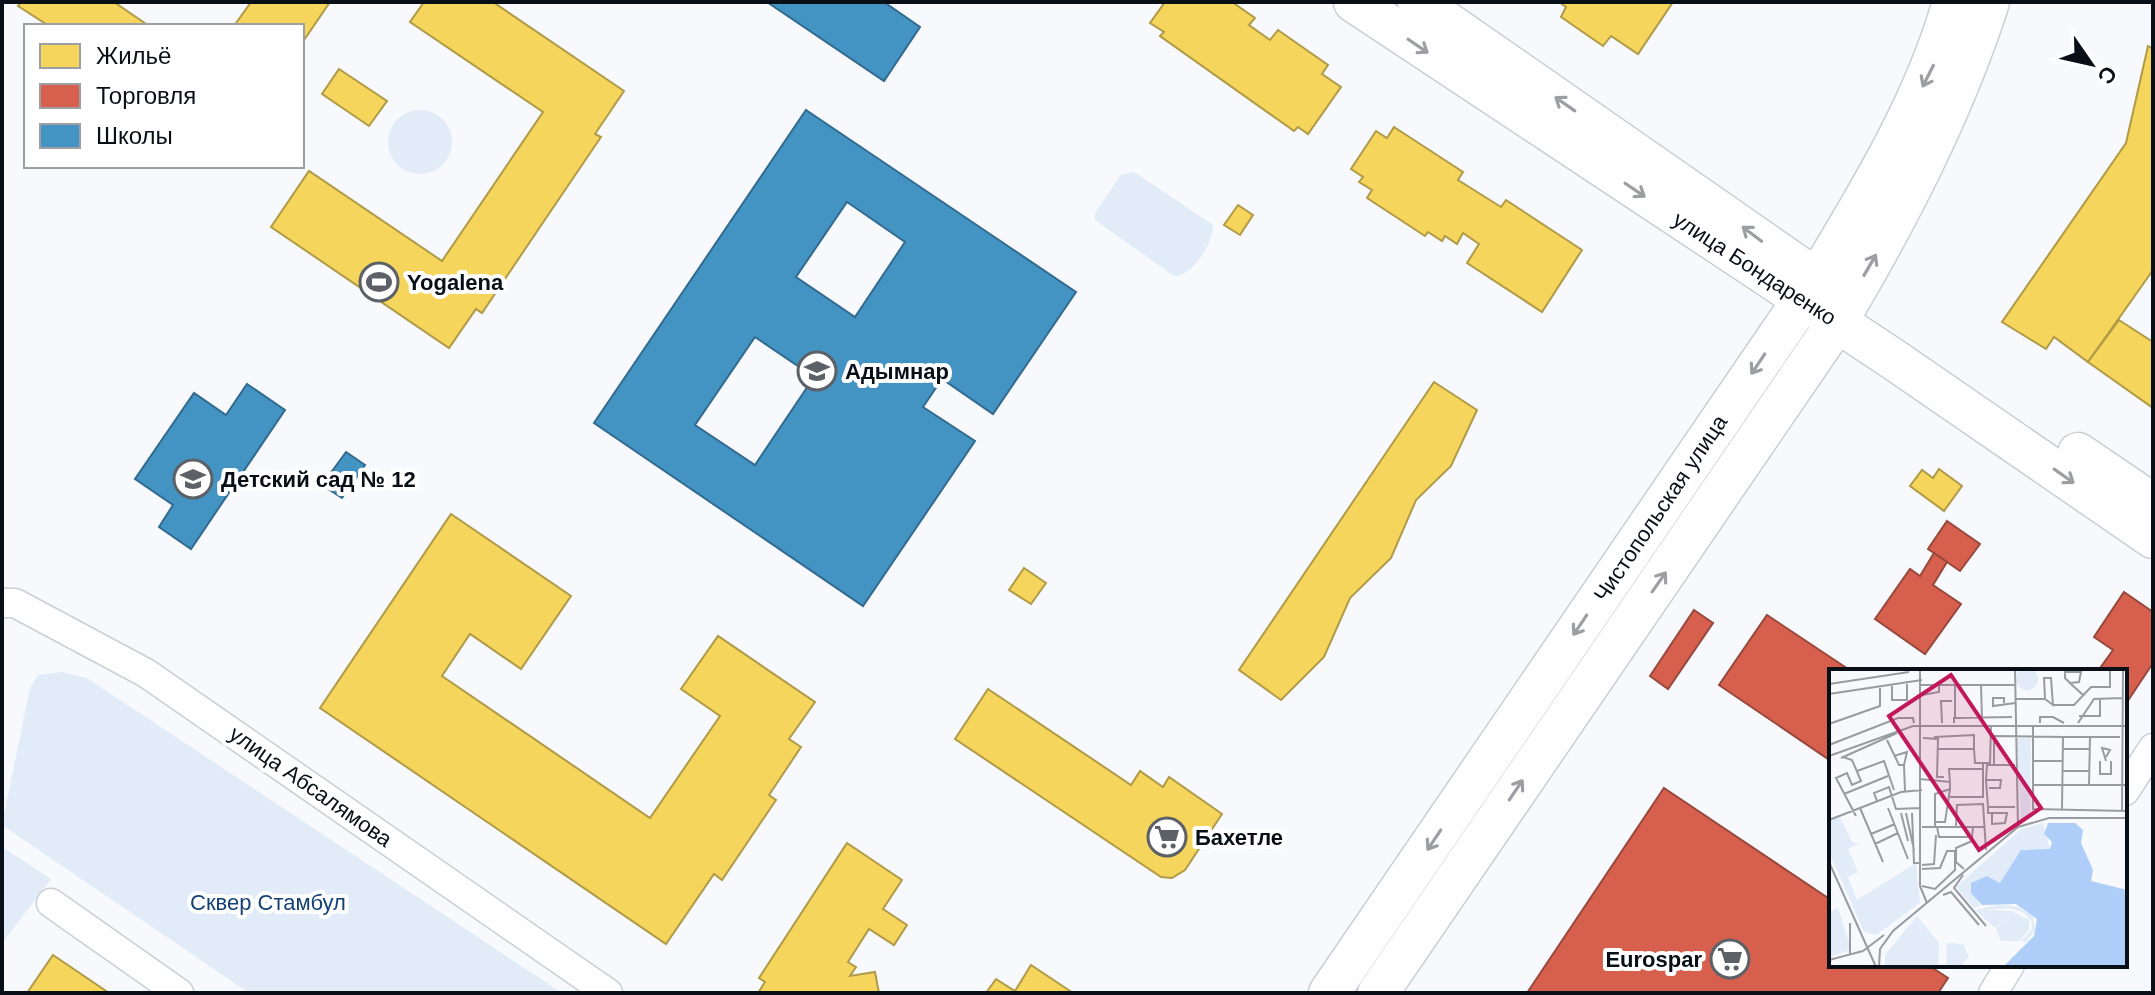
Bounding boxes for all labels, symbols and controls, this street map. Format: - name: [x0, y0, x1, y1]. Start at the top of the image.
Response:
- legend: [24, 24, 304, 168]
- north arrow: [2051, 24, 2131, 104]
- one-way arrow: [1407, 38, 1429, 55]
- text: Жильё: [96, 42, 171, 69]
- text: С: [2092, 61, 2122, 89]
- one-way arrow: [1920, 63, 1936, 87]
- text: Торговля: [96, 82, 196, 109]
- one-way arrow: [1555, 95, 1577, 112]
- text: Школы: [96, 122, 173, 149]
- one-way arrow: [1623, 182, 1646, 198]
- street label: улица Бондаренко: [1669, 206, 1841, 330]
- one-way arrow: [1742, 226, 1764, 242]
- one-way arrow: [1863, 254, 1878, 278]
- sports icon: Yogalena: [358, 261, 400, 303]
- place label: Yogalena: [407, 270, 504, 295]
- school or university icon: Адымнар: [796, 350, 838, 392]
- one-way arrow: [1750, 353, 1767, 375]
- place label: Адымнар: [845, 359, 949, 384]
- street label: Чистопольская улица: [1589, 410, 1733, 606]
- school or university icon: Детский сад № 12: [172, 458, 214, 500]
- place label: Детский сад № 12: [221, 467, 416, 492]
- one-way arrow: [2052, 468, 2074, 484]
- one-way arrow: [1651, 571, 1667, 593]
- one-way arrow: [1572, 614, 1588, 636]
- inset map: [1829, 669, 2127, 967]
- street label: улица Абсалямова: [225, 721, 397, 852]
- one-way arrow: [1508, 779, 1524, 801]
- supermarket icon: Бахетле: [1146, 816, 1188, 858]
- place label: Бахетле: [1195, 825, 1283, 850]
- one-way arrow: [1425, 829, 1442, 851]
- park label: Сквер Стамбул: [190, 890, 346, 915]
- supermarket icon: Eurospar: [1709, 938, 1751, 980]
- place label: Eurospar: [1605, 947, 1702, 972]

